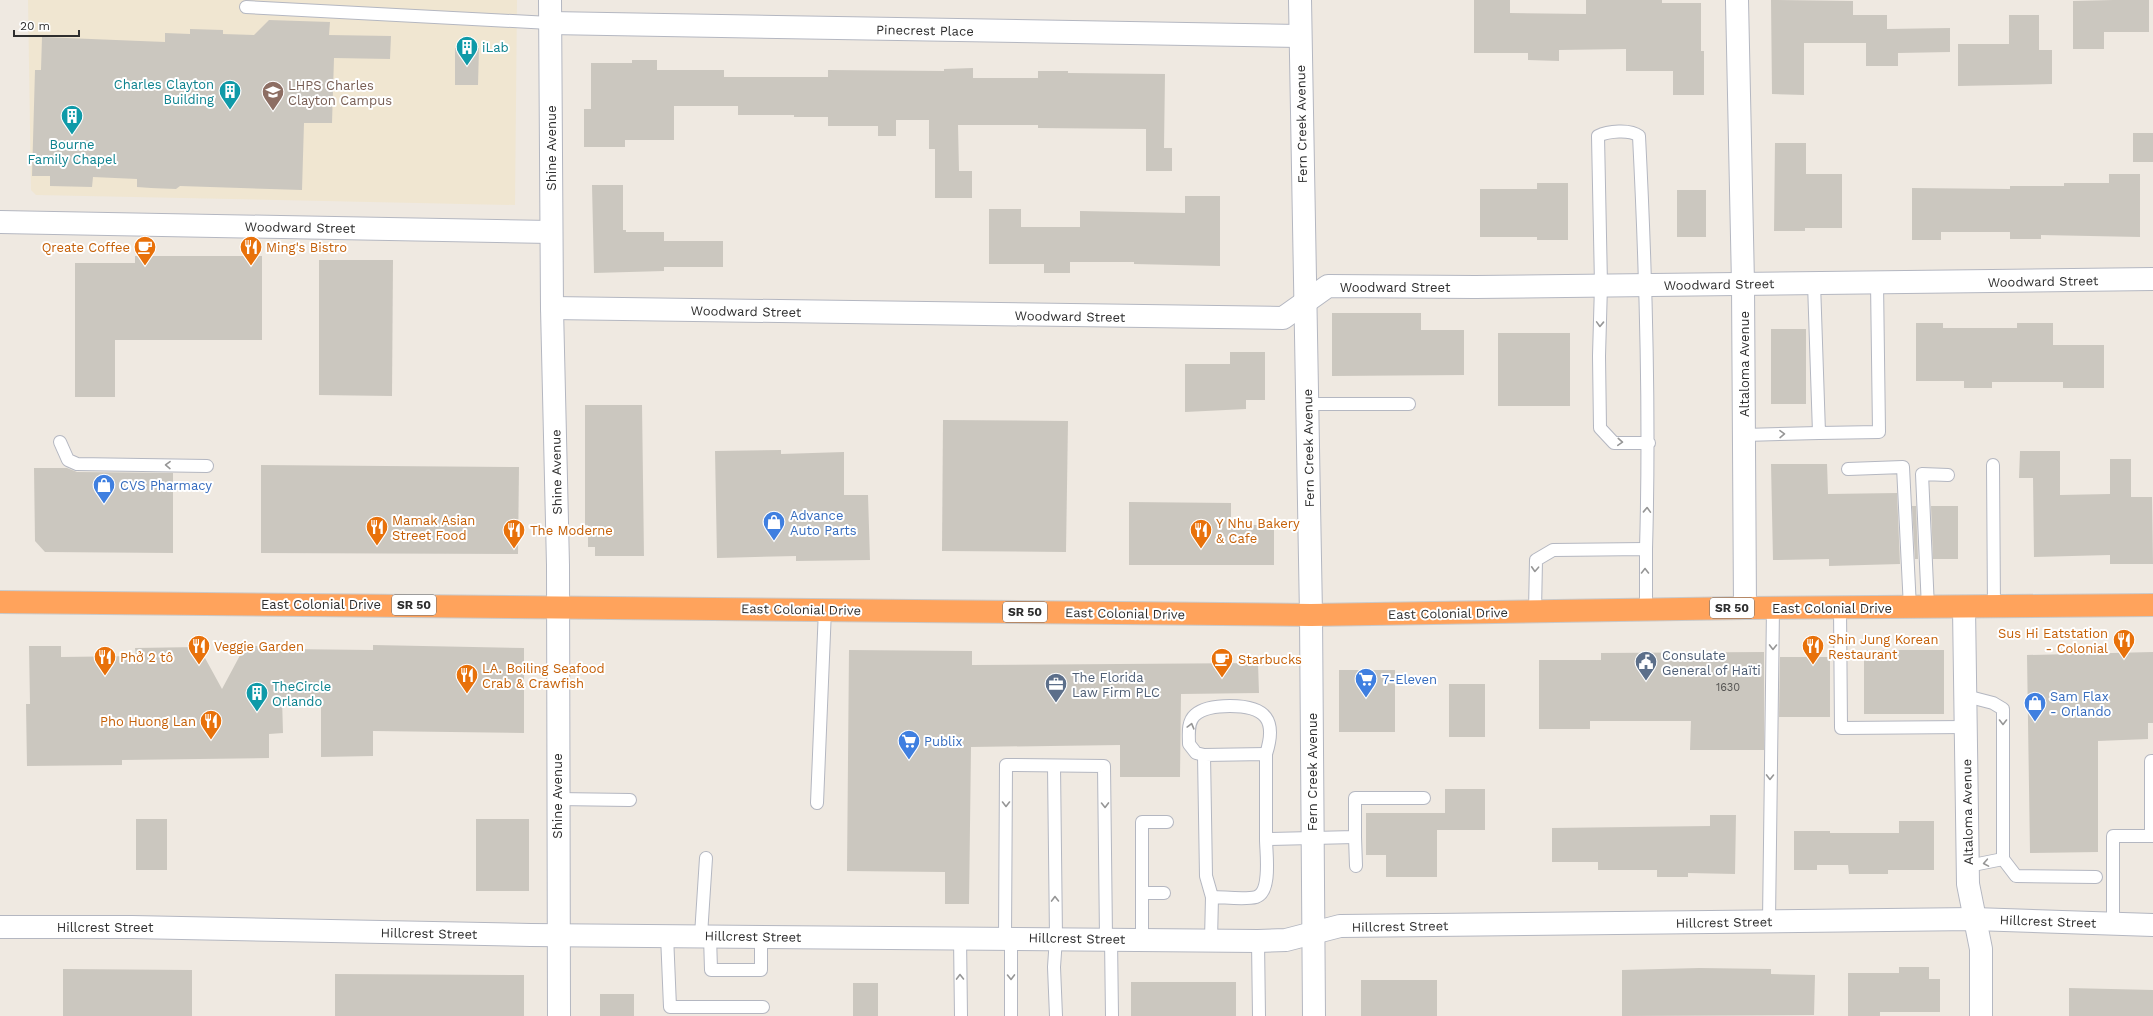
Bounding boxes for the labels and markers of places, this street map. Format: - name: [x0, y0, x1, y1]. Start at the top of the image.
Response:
- building icon: iLab: [454, 34, 480, 67]
- place label: iLab: [482, 40, 509, 55]
- place label: Charles Clayton Building: [114, 77, 214, 107]
- building icon: Charles Clayton Building: [217, 78, 243, 111]
- place label: LHPS Charles Clayton Campus: [288, 78, 392, 108]
- school or university icon: LHPS Charles Clayton Campus: [260, 79, 286, 112]
- building icon: Bourne Family Chapel: [59, 103, 85, 136]
- place label: Bourne Family Chapel: [28, 137, 116, 167]
- cafe icon: Qreate Coffee: [132, 234, 158, 267]
- restaurant icon: Ming's Bistro: [238, 234, 264, 267]
- place label: Qreate Coffee: [42, 240, 130, 255]
- place label: Ming's Bistro: [266, 240, 347, 255]
- shop icon: CVS Pharmacy: [91, 472, 117, 505]
- place label: CVS Pharmacy: [120, 478, 212, 493]
- place label: Advance Auto Parts: [790, 508, 857, 538]
- shop icon: Advance Auto Parts: [761, 509, 787, 542]
- place label: Mamak Asian Street Food: [392, 513, 475, 543]
- restaurant icon: Mamak Asian Street Food: [364, 514, 390, 547]
- place label: Y Nhu Bakery & Cafe: [1216, 516, 1300, 546]
- restaurant icon: The Moderne: [501, 517, 527, 550]
- restaurant icon: Y Nhu Bakery & Cafe: [1188, 517, 1214, 550]
- place label: The Moderne: [530, 523, 613, 538]
- place label: Sus Hi Eatstation - Colonial: [1998, 626, 2108, 656]
- restaurant icon: Sus Hi Eatstation - Colonial: [2111, 627, 2137, 660]
- place label: Shin Jung Korean Restaurant: [1828, 632, 1938, 662]
- restaurant icon: Veggie Garden: [186, 633, 212, 666]
- restaurant icon: Shin Jung Korean Restaurant: [1800, 633, 1826, 666]
- place label: Veggie Garden: [214, 639, 304, 654]
- restaurant icon: Phở 2 tô: [92, 644, 118, 677]
- cafe icon: Starbucks: [1209, 646, 1235, 679]
- place label: Consulate General of Haïti: [1662, 648, 1761, 678]
- public building icon: Consulate General of Haïti: [1633, 649, 1659, 682]
- place label: Phở 2 tô: [120, 650, 173, 665]
- place label: Starbucks: [1238, 652, 1302, 667]
- place label: LA. Boiling Seafood Crab & Crawfish: [482, 661, 605, 691]
- restaurant icon: LA. Boiling Seafood Crab & Crawfish: [454, 662, 480, 695]
- supermarket icon: 7-Eleven: [1353, 666, 1379, 699]
- place label: The Florida Law Firm PLC: [1072, 670, 1160, 700]
- office icon: The Florida Law Firm PLC: [1043, 671, 1069, 704]
- place label: 7-Eleven: [1382, 672, 1437, 687]
- place label: TheCircle Orlando: [272, 679, 331, 709]
- building icon: TheCircle Orlando: [244, 680, 270, 713]
- place label: Sam Flax - Orlando: [2050, 689, 2112, 719]
- shop icon: Sam Flax - Orlando: [2022, 690, 2048, 723]
- restaurant icon: Pho Huong Lan: [198, 708, 224, 741]
- place label: Pho Huong Lan: [100, 714, 196, 729]
- supermarket icon: Publix: [896, 728, 922, 761]
- place label: Publix: [924, 734, 963, 749]

